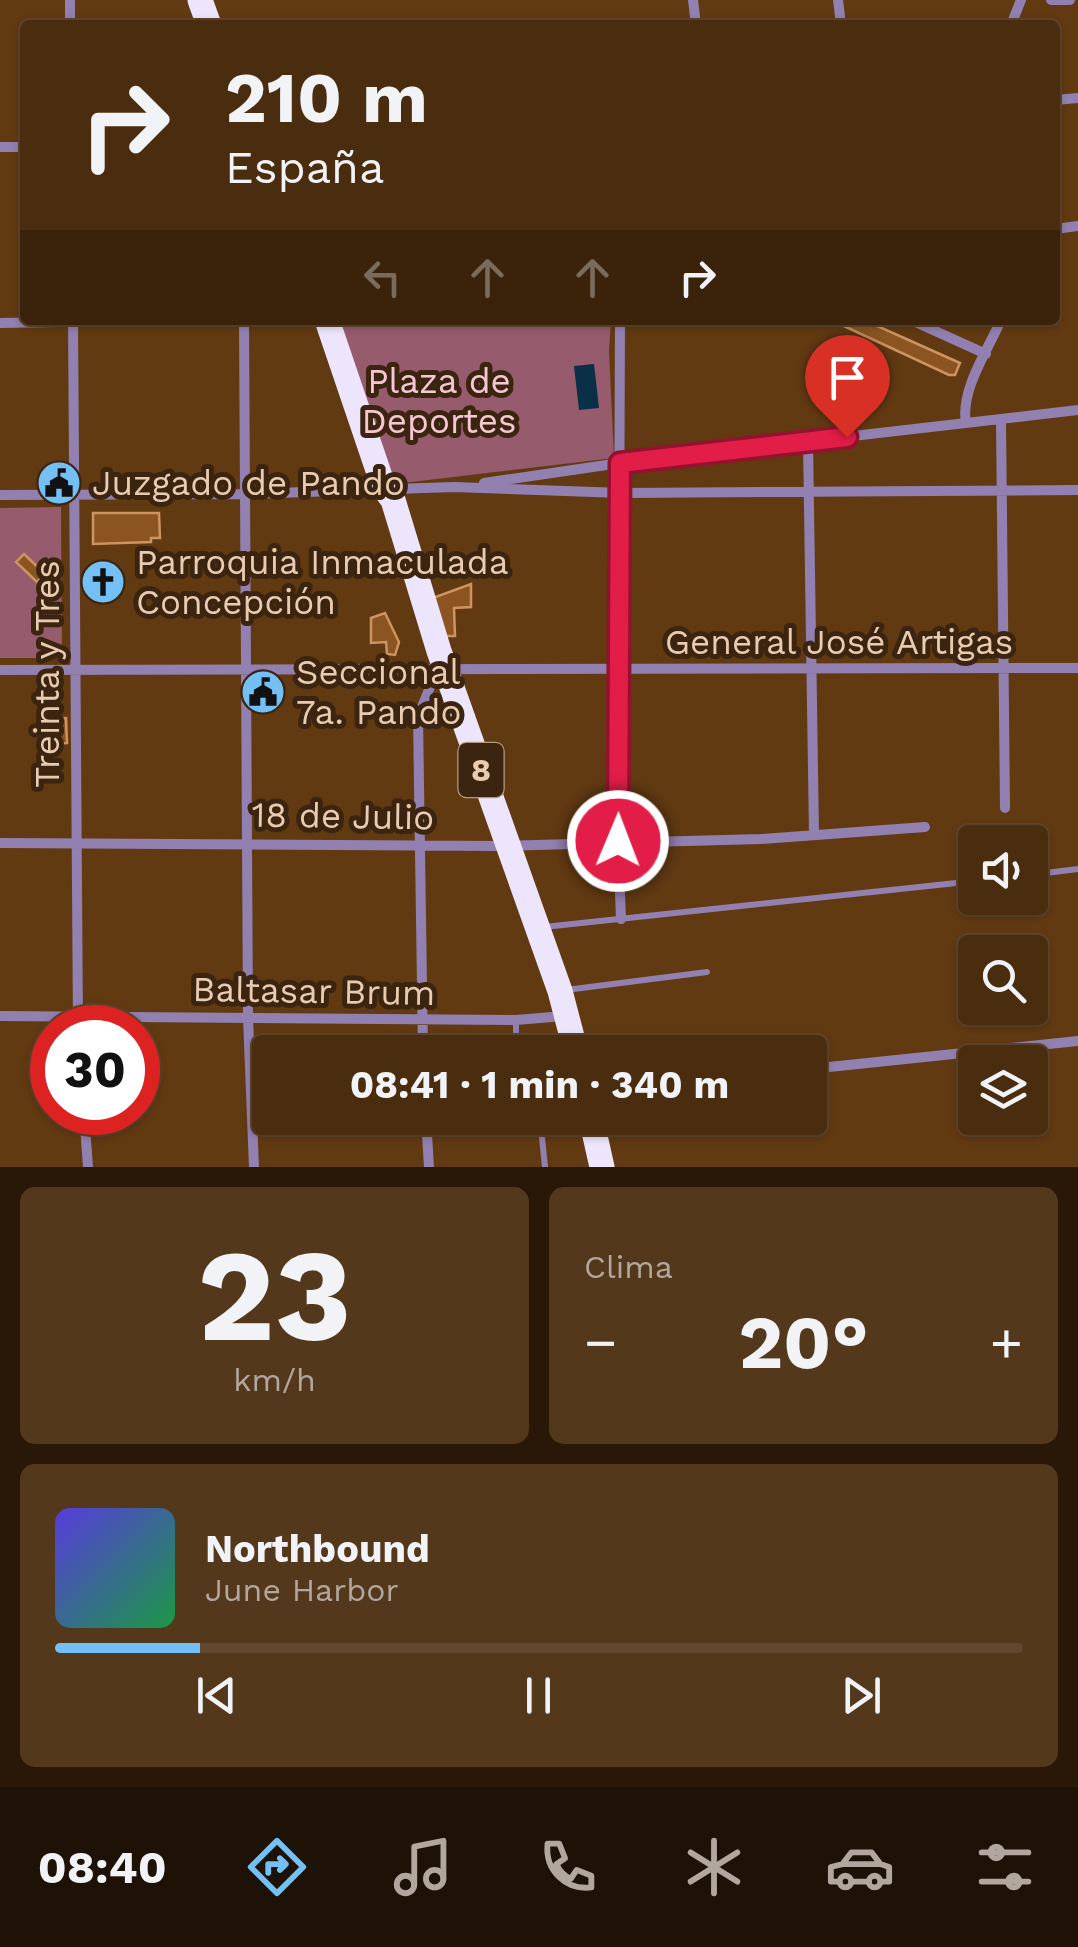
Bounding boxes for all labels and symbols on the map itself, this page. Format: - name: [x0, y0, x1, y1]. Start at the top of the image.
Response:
- pin: [805, 335, 890, 438]
- park label: Plaza de Deportes: [362, 360, 516, 442]
- public building icon: Juzgado de Pando: [36, 460, 82, 506]
- place label: Juzgado de Pando: [92, 462, 405, 504]
- place label: Parroquia Inmaculada Concepción: [136, 541, 508, 623]
- church icon: Parroquia Inmaculada Concepción: [80, 559, 126, 605]
- street label: Treinta y Tres: [26, 560, 68, 788]
- street label: General José Artigas: [665, 621, 1013, 663]
- place label: Seccional 7a. Pando: [296, 651, 461, 733]
- public building icon: Seccional 7a. Pando: [240, 669, 286, 715]
- road number: 8: [458, 743, 504, 797]
- position arrow: [566, 789, 670, 893]
- street label: 18 de Julio: [251, 793, 435, 839]
- street label: Baltasar Brum: [192, 968, 436, 1014]
- speed limit sign: 30: [30, 1005, 160, 1135]

